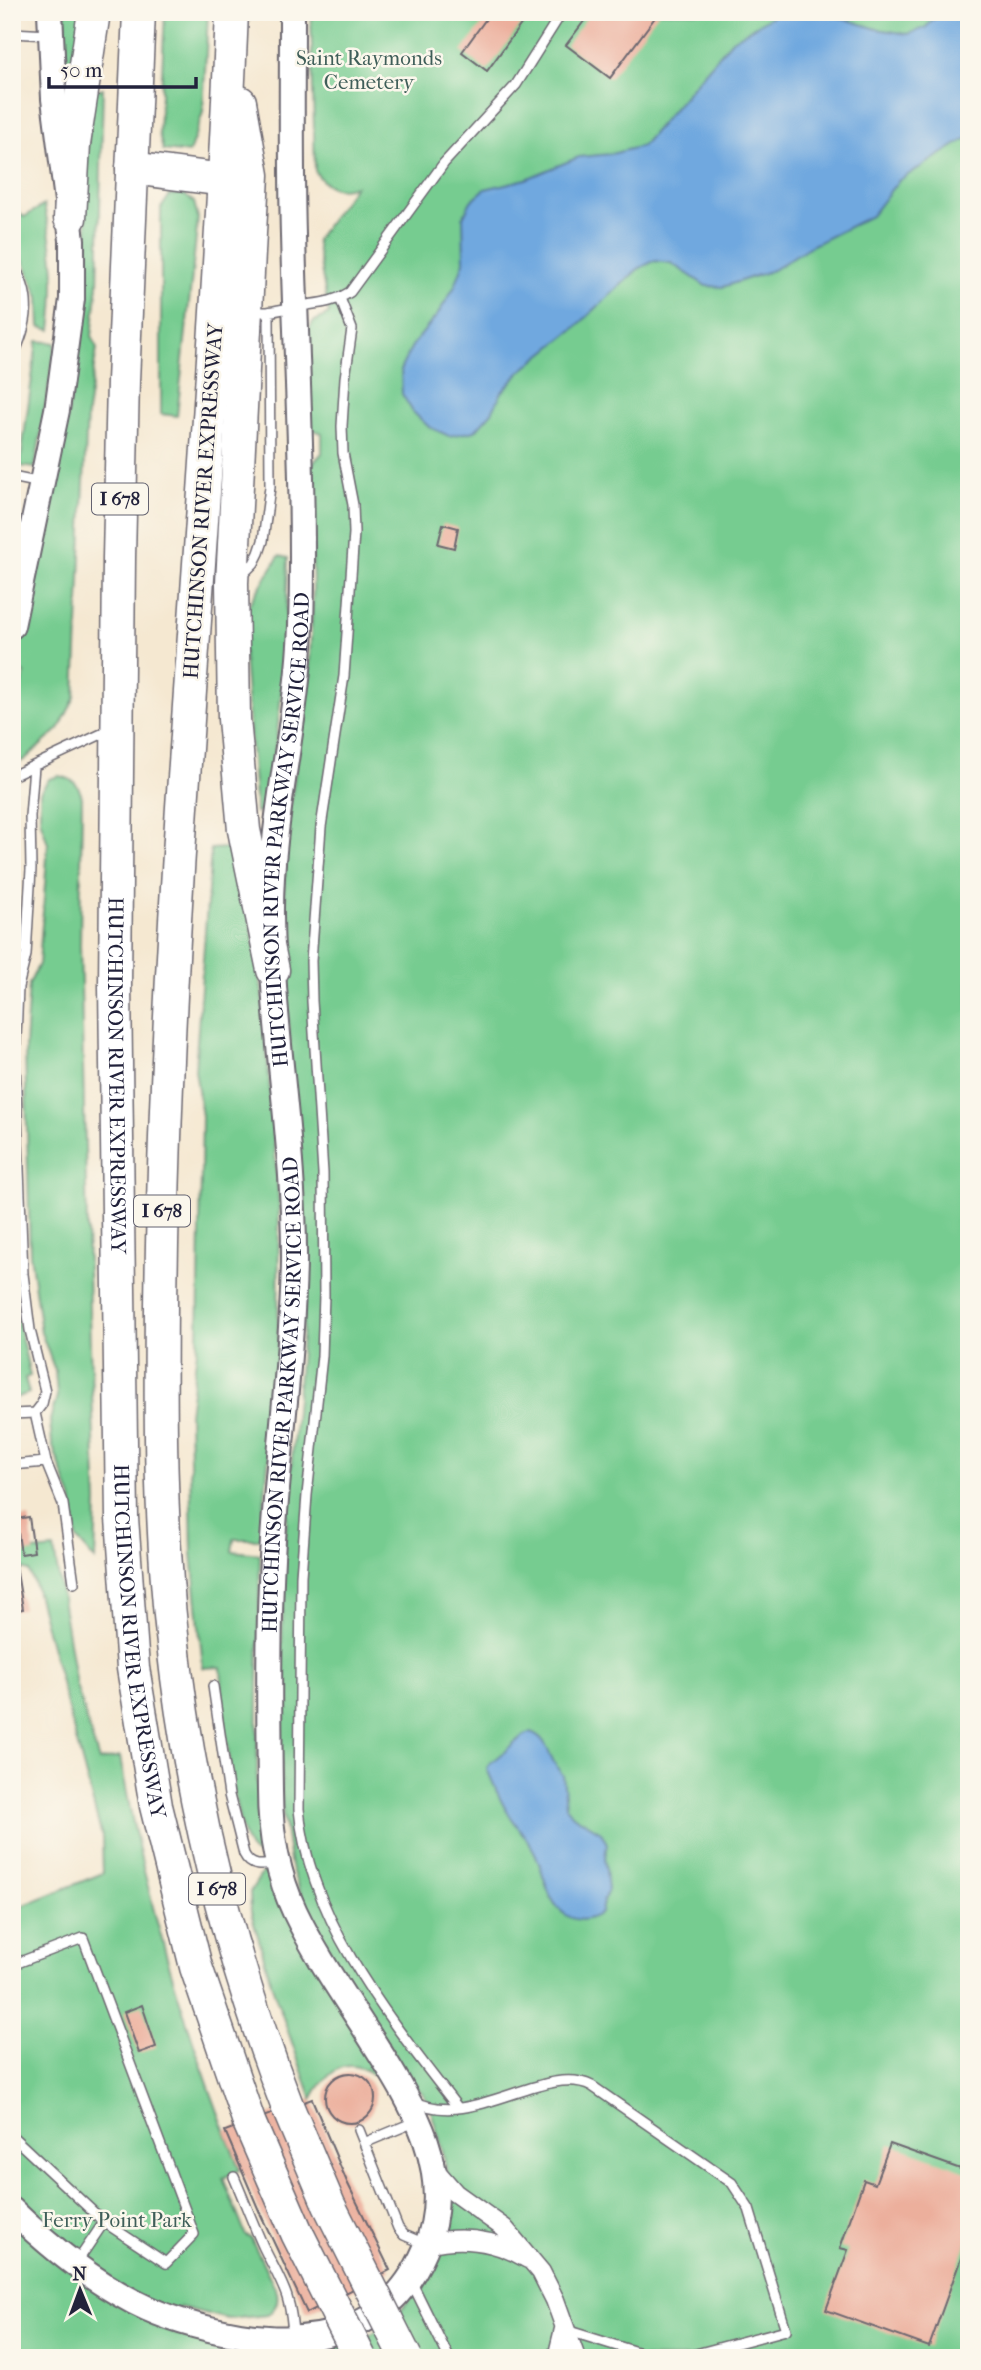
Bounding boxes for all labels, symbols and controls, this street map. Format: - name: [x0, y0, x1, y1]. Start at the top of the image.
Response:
- scale bar: [49, 46, 196, 90]
- park label: Saint Raymonds Cemetery: [296, 46, 442, 94]
- text: 50 m: [60, 58, 103, 82]
- street label: HUTCHINSON RIVER EXPRESSWAY: [179, 321, 227, 680]
- road number: I 678: [92, 484, 148, 514]
- street label: HUTCHINSON RIVER PARKWAY SERVICE ROAD: [259, 592, 314, 1068]
- street label: HUTCHINSON RIVER EXPRESSWAY: [103, 897, 131, 1255]
- street label: HUTCHINSON RIVER PARKWAY SERVICE ROAD: [258, 1156, 306, 1633]
- road number: I 678: [134, 1196, 190, 1226]
- street label: HUTCHINSON RIVER EXPRESSWAY: [109, 1464, 171, 1822]
- road number: I 678: [189, 1873, 245, 1904]
- park label: Ferry Point Park: [42, 2208, 192, 2232]
- north arrow: [46, 2254, 116, 2324]
- text: N: [72, 2263, 88, 2285]

